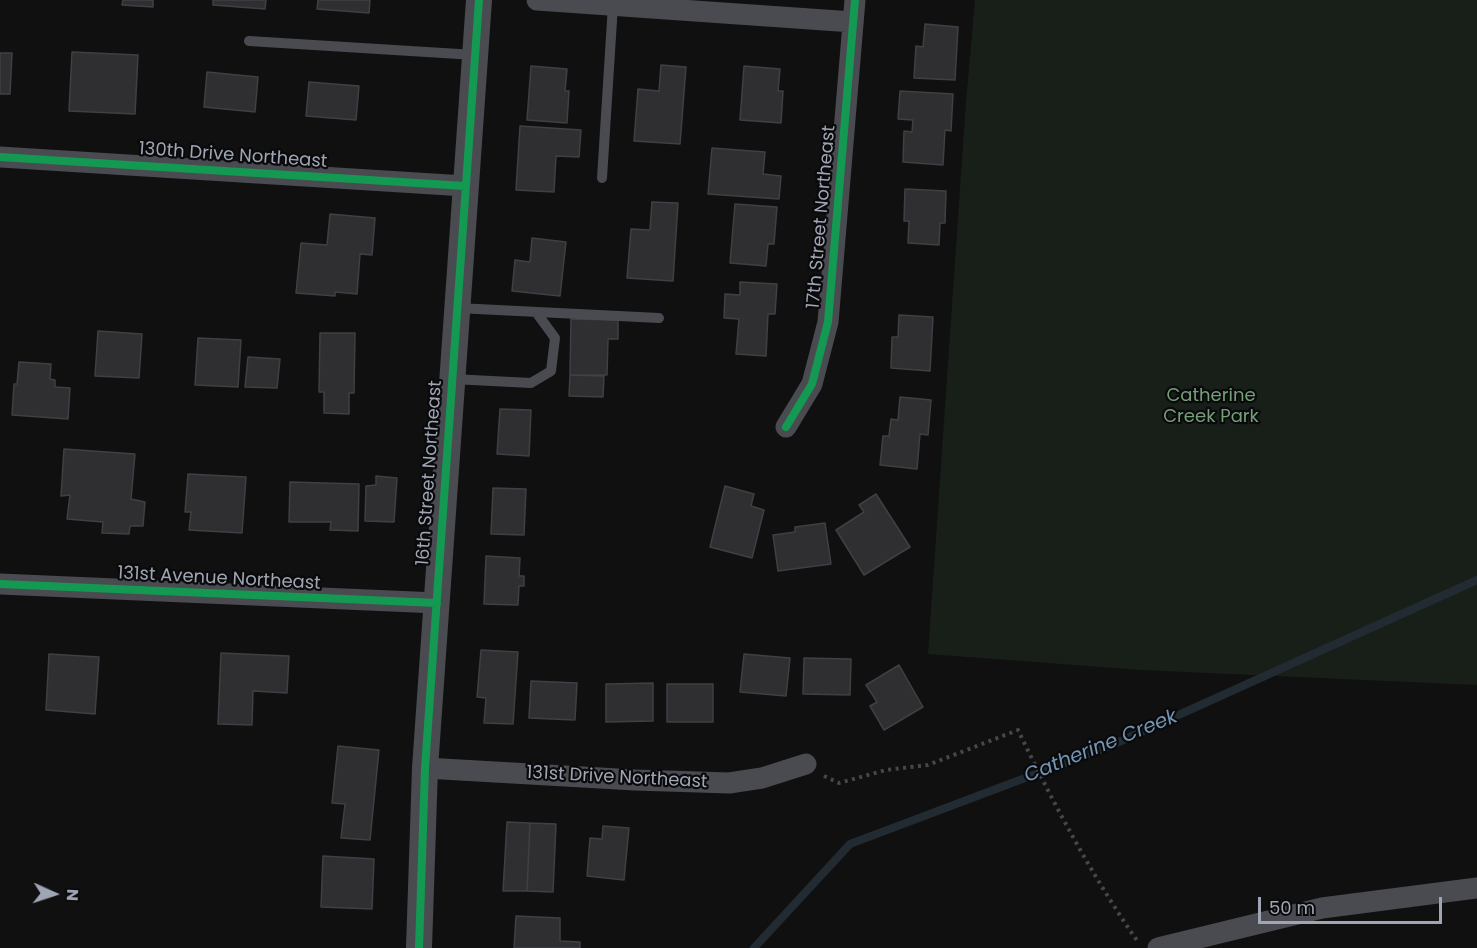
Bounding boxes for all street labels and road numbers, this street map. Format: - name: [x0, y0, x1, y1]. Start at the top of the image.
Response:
- street label: 17th Street Northeast: [803, 124, 841, 310]
- street label: 130th Drive Northeast: [138, 139, 328, 173]
- street label: 16th Street Northeast: [413, 380, 447, 566]
- street label: 131st Avenue Northeast: [117, 563, 321, 595]
- street label: 131st Drive Northeast: [526, 762, 708, 794]

